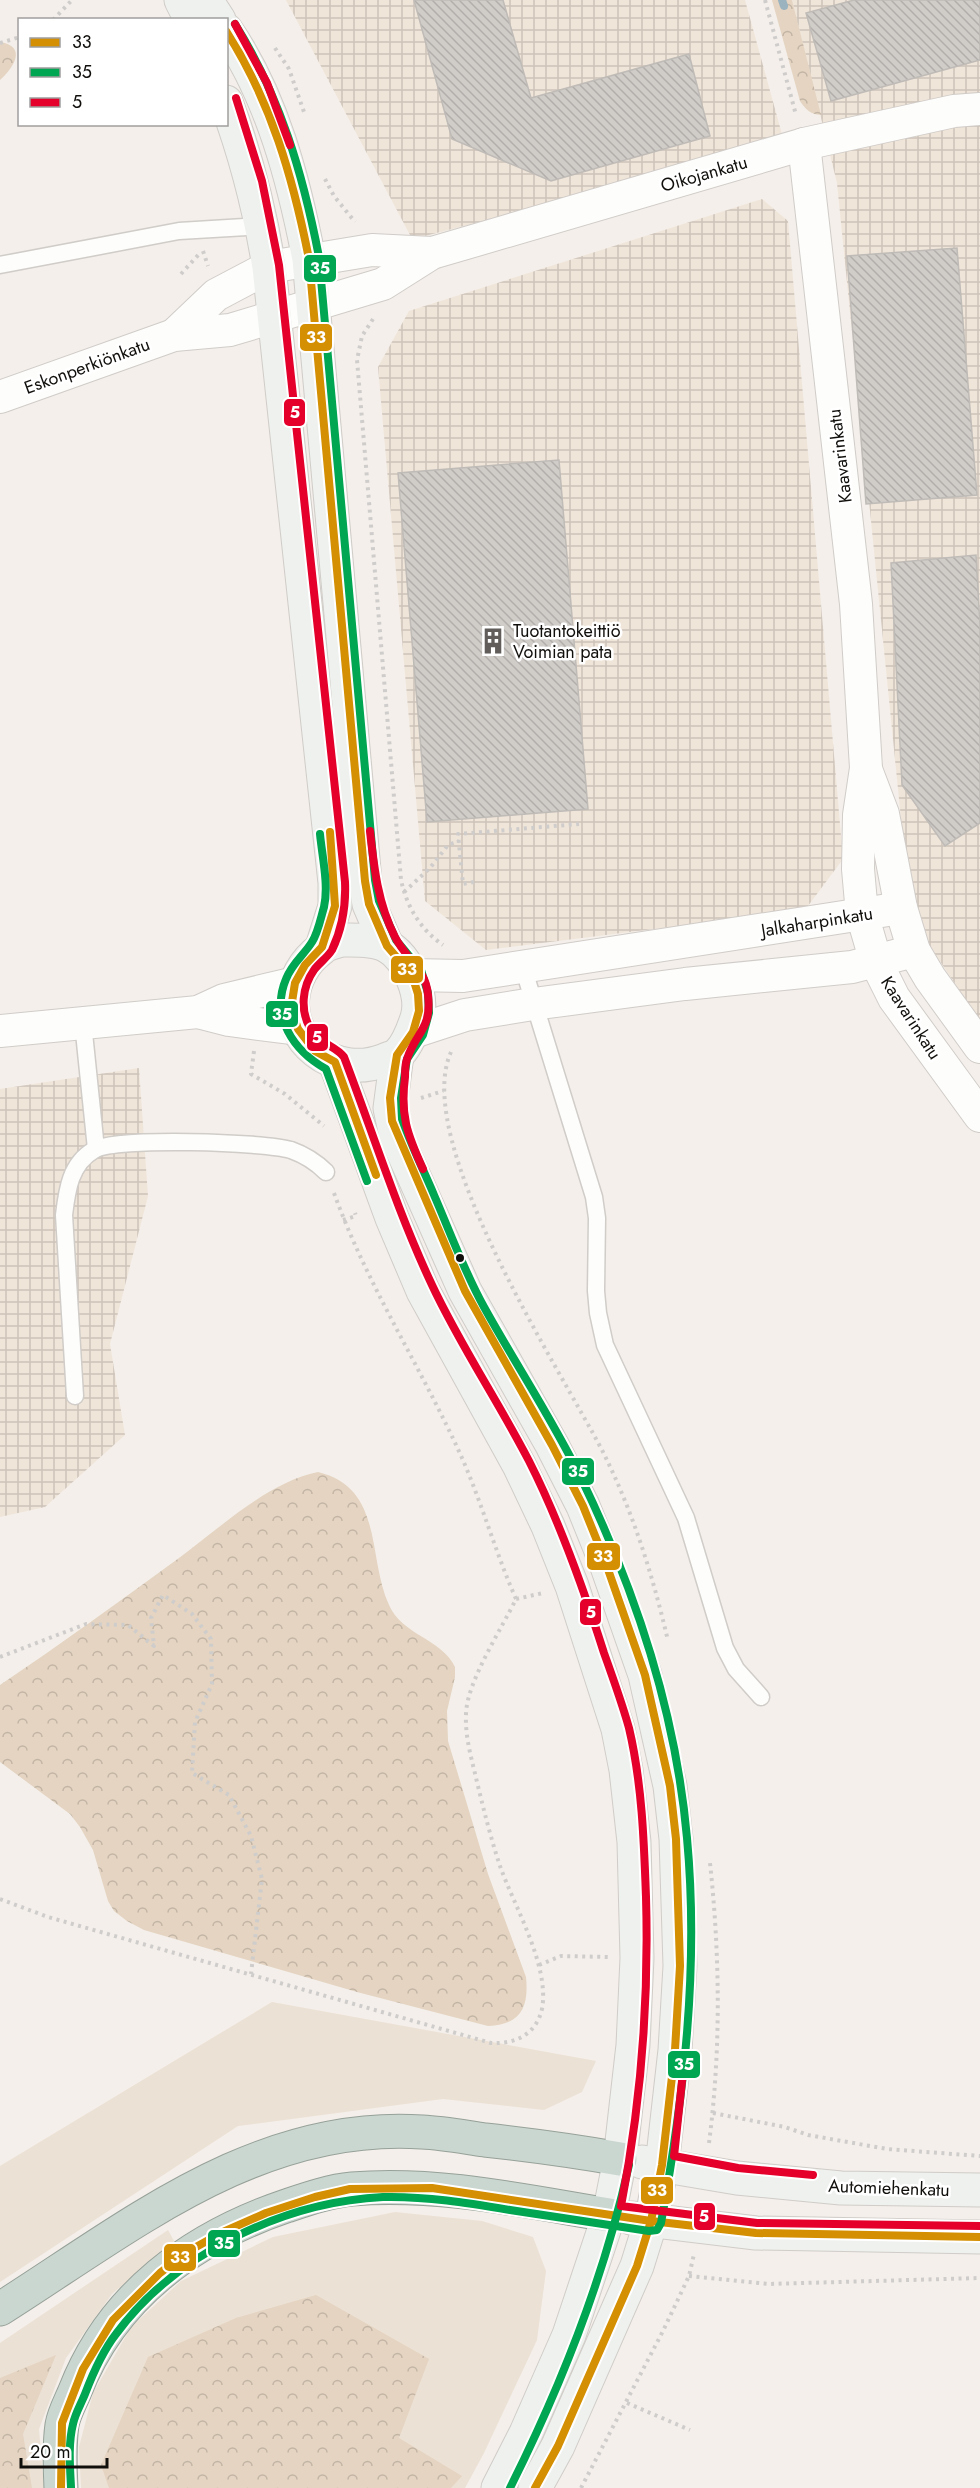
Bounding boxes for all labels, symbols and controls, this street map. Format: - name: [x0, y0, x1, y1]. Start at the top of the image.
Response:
- legend: [18, 18, 228, 126]
- text: 33: [72, 29, 92, 55]
- text: 35: [72, 59, 92, 85]
- text: 5: [72, 89, 82, 115]
- street label: Oikojankatu: [657, 149, 751, 199]
- line badge: 35: [303, 254, 337, 283]
- text: 35: [310, 257, 330, 280]
- line badge: 33: [299, 323, 333, 352]
- text: 33: [306, 326, 326, 349]
- street label: Eskonperkiönkatu: [21, 331, 153, 401]
- line badge: 5: [283, 398, 306, 427]
- text: 5: [290, 401, 300, 424]
- street label: Kaavarinkatu: [821, 407, 859, 505]
- place label: Tuotantokeittiö Voimian pata: [513, 618, 621, 665]
- building icon: Tuotantokeittiö Voimian pata: [478, 626, 508, 656]
- street label: Jalkaharpinkatu: [757, 900, 875, 944]
- line badge: 33: [390, 955, 424, 984]
- text: 33: [397, 958, 417, 981]
- street label: Kaavarinkatu: [874, 971, 948, 1065]
- line badge: 35: [265, 1000, 299, 1028]
- text: 35: [272, 1003, 292, 1026]
- line badge: 5: [306, 1023, 329, 1052]
- text: 5: [312, 1026, 322, 1049]
- unlabelled marker: [454, 1252, 466, 1264]
- line badge: 35: [561, 1457, 595, 1486]
- text: 35: [568, 1460, 588, 1483]
- line badge: 33: [586, 1542, 621, 1571]
- text: 33: [593, 1545, 613, 1568]
- line badge: 5: [579, 1598, 602, 1626]
- text: 5: [586, 1601, 596, 1624]
- line badge: 35: [667, 2050, 701, 2079]
- text: 35: [674, 2053, 694, 2076]
- street label: Automiehenkatu: [828, 2173, 950, 2203]
- line badge: 33: [640, 2176, 674, 2205]
- text: 33: [647, 2179, 667, 2202]
- line badge: 5: [693, 2202, 716, 2231]
- text: 5: [699, 2205, 709, 2228]
- line badge: 35: [207, 2229, 241, 2258]
- text: 35: [214, 2232, 234, 2255]
- line badge: 33: [163, 2243, 197, 2272]
- text: 33: [170, 2246, 190, 2269]
- scale bar: [21, 2431, 106, 2469]
- text: 20 m: [30, 2439, 70, 2465]

